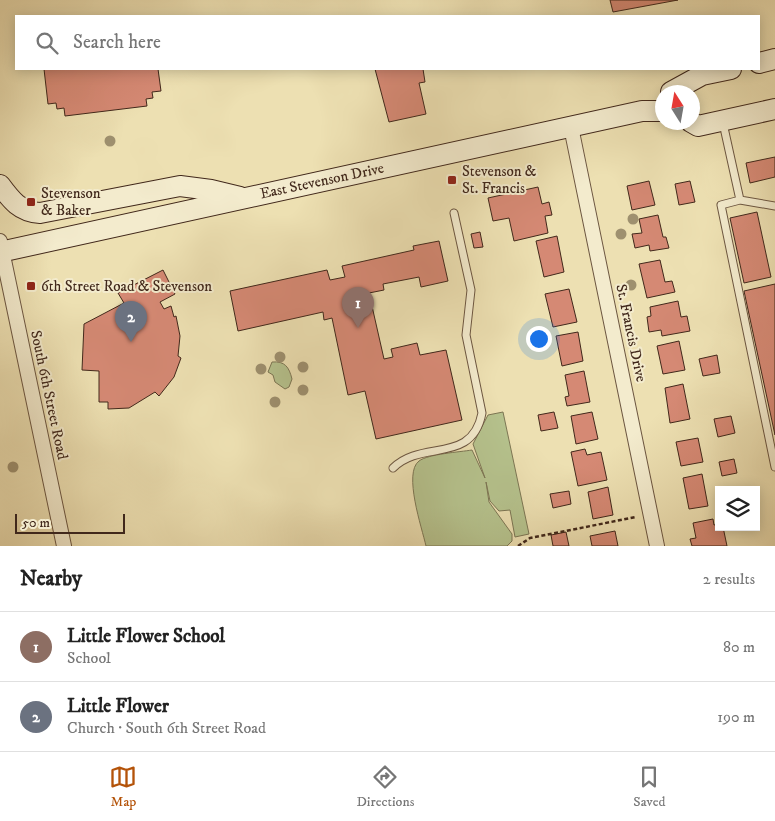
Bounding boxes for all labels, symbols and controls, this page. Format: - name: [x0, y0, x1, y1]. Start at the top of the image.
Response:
- search box: [15, 15, 760, 70]
- icon: search: [33, 29, 61, 57]
- text: Search here: [73, 31, 161, 54]
- north arrow: [655, 85, 700, 130]
- street label: East Stevenson Drive: [258, 159, 386, 203]
- place label: Stevenson & St. Francis: [462, 162, 537, 198]
- marker: Stevenson & St. Francis: [446, 174, 458, 186]
- place label: Stevenson & Baker: [41, 184, 101, 220]
- marker: Stevenson & Baker: [25, 196, 37, 208]
- place label: 6th Street Road & Stevenson: [41, 277, 212, 296]
- marker: 6th Street Road & Stevenson: [25, 280, 37, 292]
- street label: St. Francis Drive: [611, 282, 651, 384]
- pin: 1: [342, 287, 374, 328]
- pin: 2: [115, 301, 147, 342]
- your location: [526, 326, 552, 352]
- street label: South 6th Street Road: [26, 329, 72, 462]
- map controls: [715, 486, 760, 531]
- button: layers: [715, 486, 760, 531]
- scale bar: [15, 511, 125, 534]
- text: 50 m: [22, 514, 50, 532]
- text: Nearby: [20, 566, 82, 592]
- text: 2 results: [703, 569, 755, 589]
- text: Little Flower School: [67, 625, 225, 648]
- text: 1: [33, 637, 39, 657]
- text: 80 m: [723, 637, 755, 657]
- text: School: [67, 648, 111, 668]
- text: Little Flower: [67, 695, 169, 718]
- text: 2: [32, 707, 40, 727]
- text: 190 m: [717, 707, 755, 727]
- text: Church · South 6th Street Road: [67, 718, 266, 738]
- tab: Map: [109, 763, 137, 811]
- tab: Directions: [356, 763, 414, 811]
- tab: Saved: [633, 763, 666, 811]

